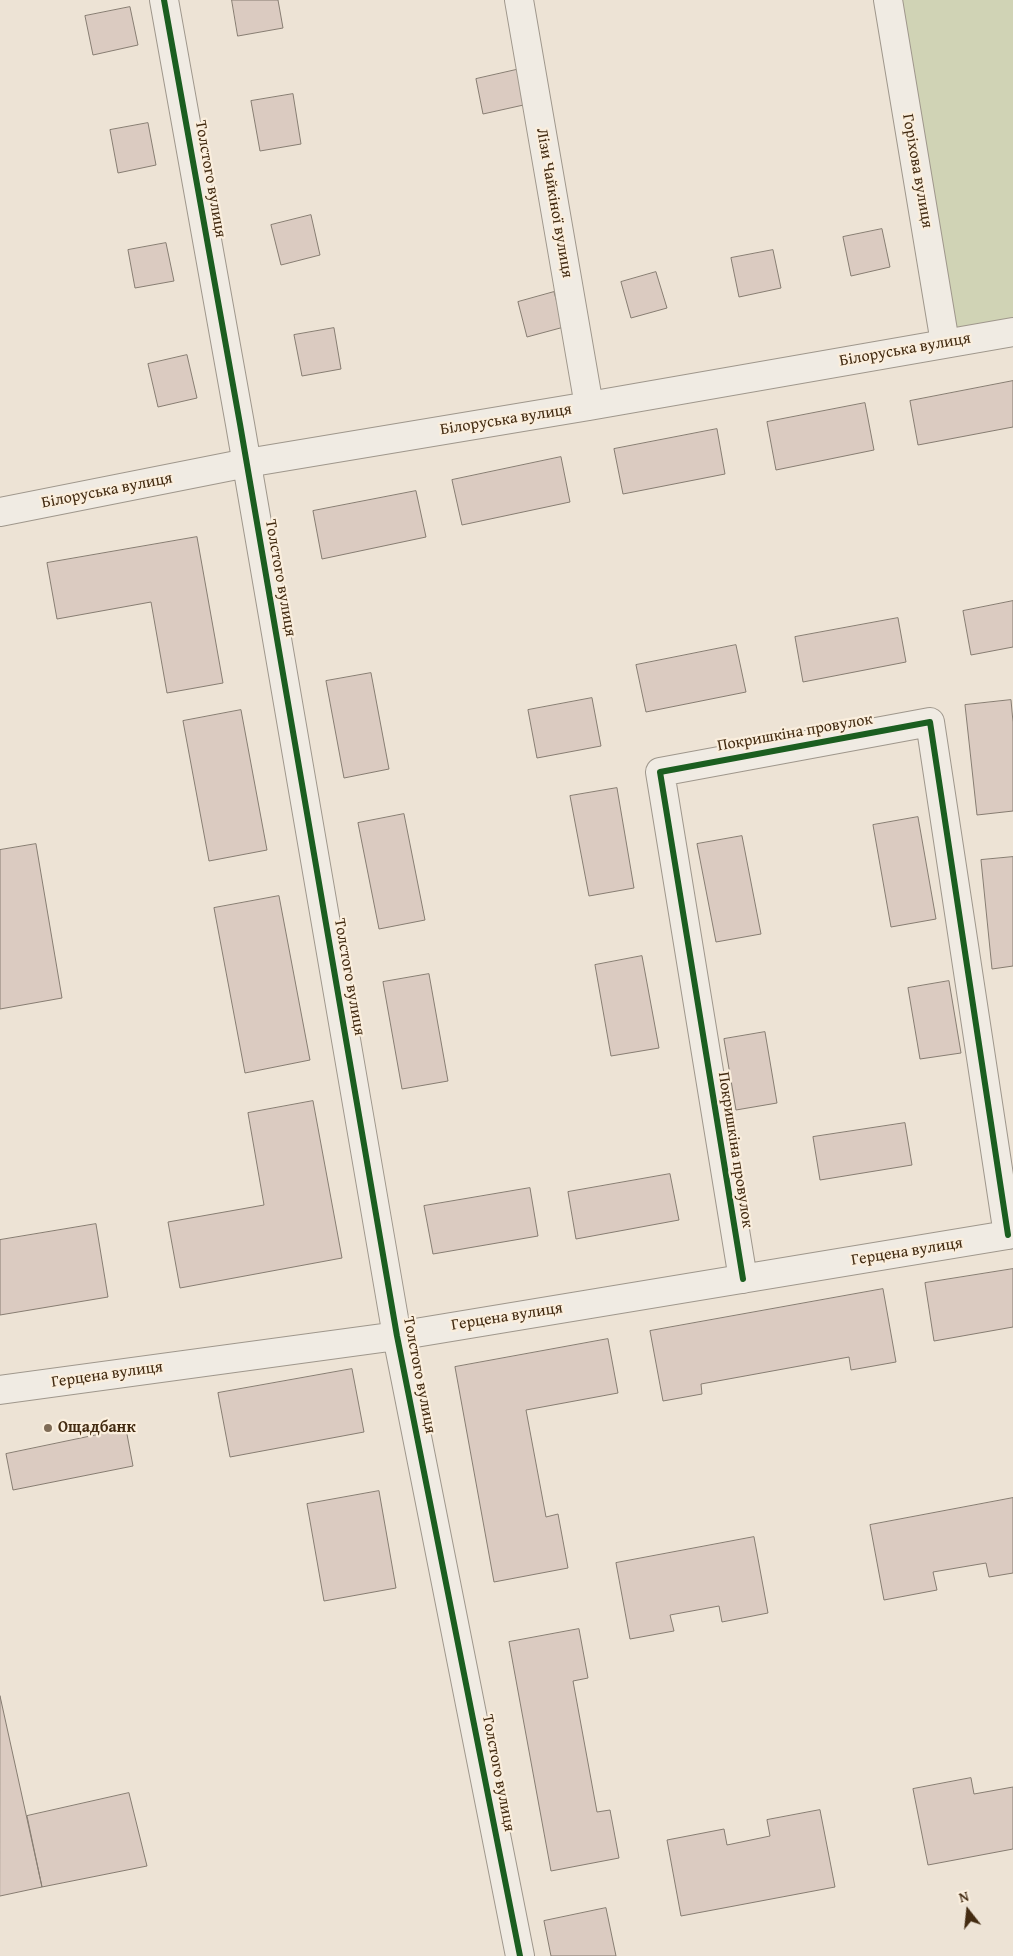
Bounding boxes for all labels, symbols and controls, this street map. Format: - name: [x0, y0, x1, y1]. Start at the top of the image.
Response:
- street label: Горіхова вулиця: [897, 112, 937, 230]
- street label: Толстого вулиця: [190, 119, 230, 239]
- street label: Лізи Чайкіної вулиця: [531, 127, 577, 279]
- street label: Білоруська вулиця: [838, 329, 972, 371]
- street label: Білоруська вулиця: [439, 400, 573, 440]
- street label: Білоруська вулиця: [40, 469, 174, 513]
- street label: Толстого вулиця: [260, 518, 300, 638]
- street label: Покришкіна провулок: [716, 710, 874, 756]
- street label: Толстого вулиця: [329, 917, 369, 1037]
- street label: Покришкіна провулок: [713, 1071, 757, 1229]
- street label: Герцена вулиця: [850, 1234, 964, 1270]
- street label: Герцена вулиця: [450, 1299, 564, 1335]
- street label: Толстого вулиця: [398, 1315, 440, 1435]
- street label: Герцена вулиця: [50, 1358, 164, 1392]
- place label: Ощадбанк: [58, 1418, 136, 1438]
- marker: Ощадбанк: [42, 1422, 54, 1434]
- street label: Толстого вулиця: [477, 1713, 519, 1833]
- north arrow: [943, 1886, 993, 1936]
- text: N: [957, 1886, 971, 1907]

